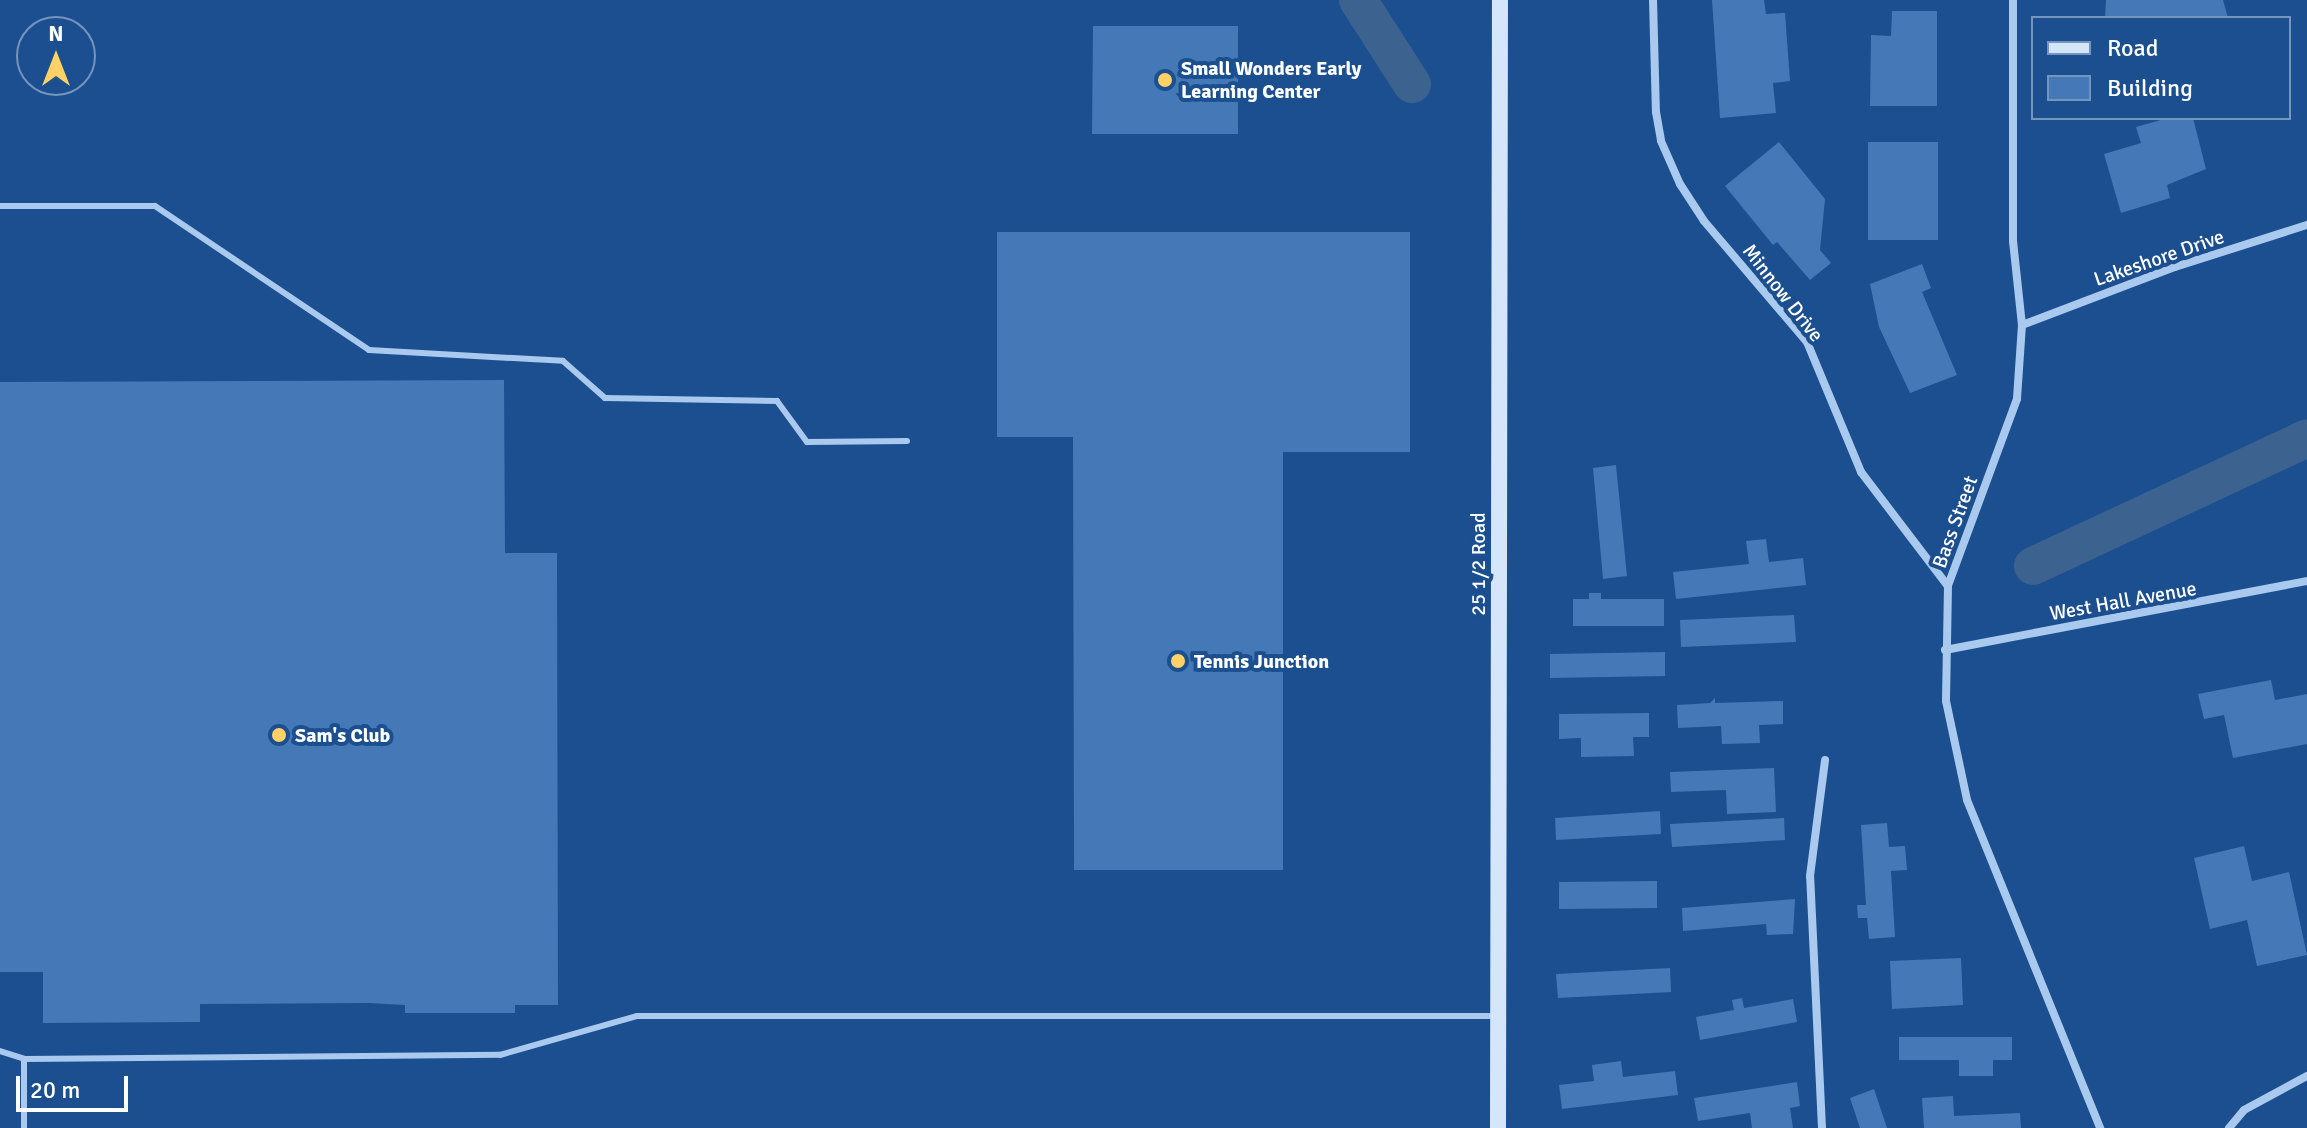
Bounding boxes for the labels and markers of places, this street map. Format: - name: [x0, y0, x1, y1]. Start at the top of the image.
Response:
- place label: Small Wonders Early Learning Center: [1181, 56, 1361, 103]
- marker: Small Wonders Early Learning Center: [1156, 71, 1174, 89]
- place label: Tennis Junction: [1194, 649, 1329, 673]
- marker: Tennis Junction: [1169, 652, 1187, 670]
- place label: Sam's Club: [295, 723, 390, 747]
- marker: Sam's Club: [270, 726, 288, 744]

